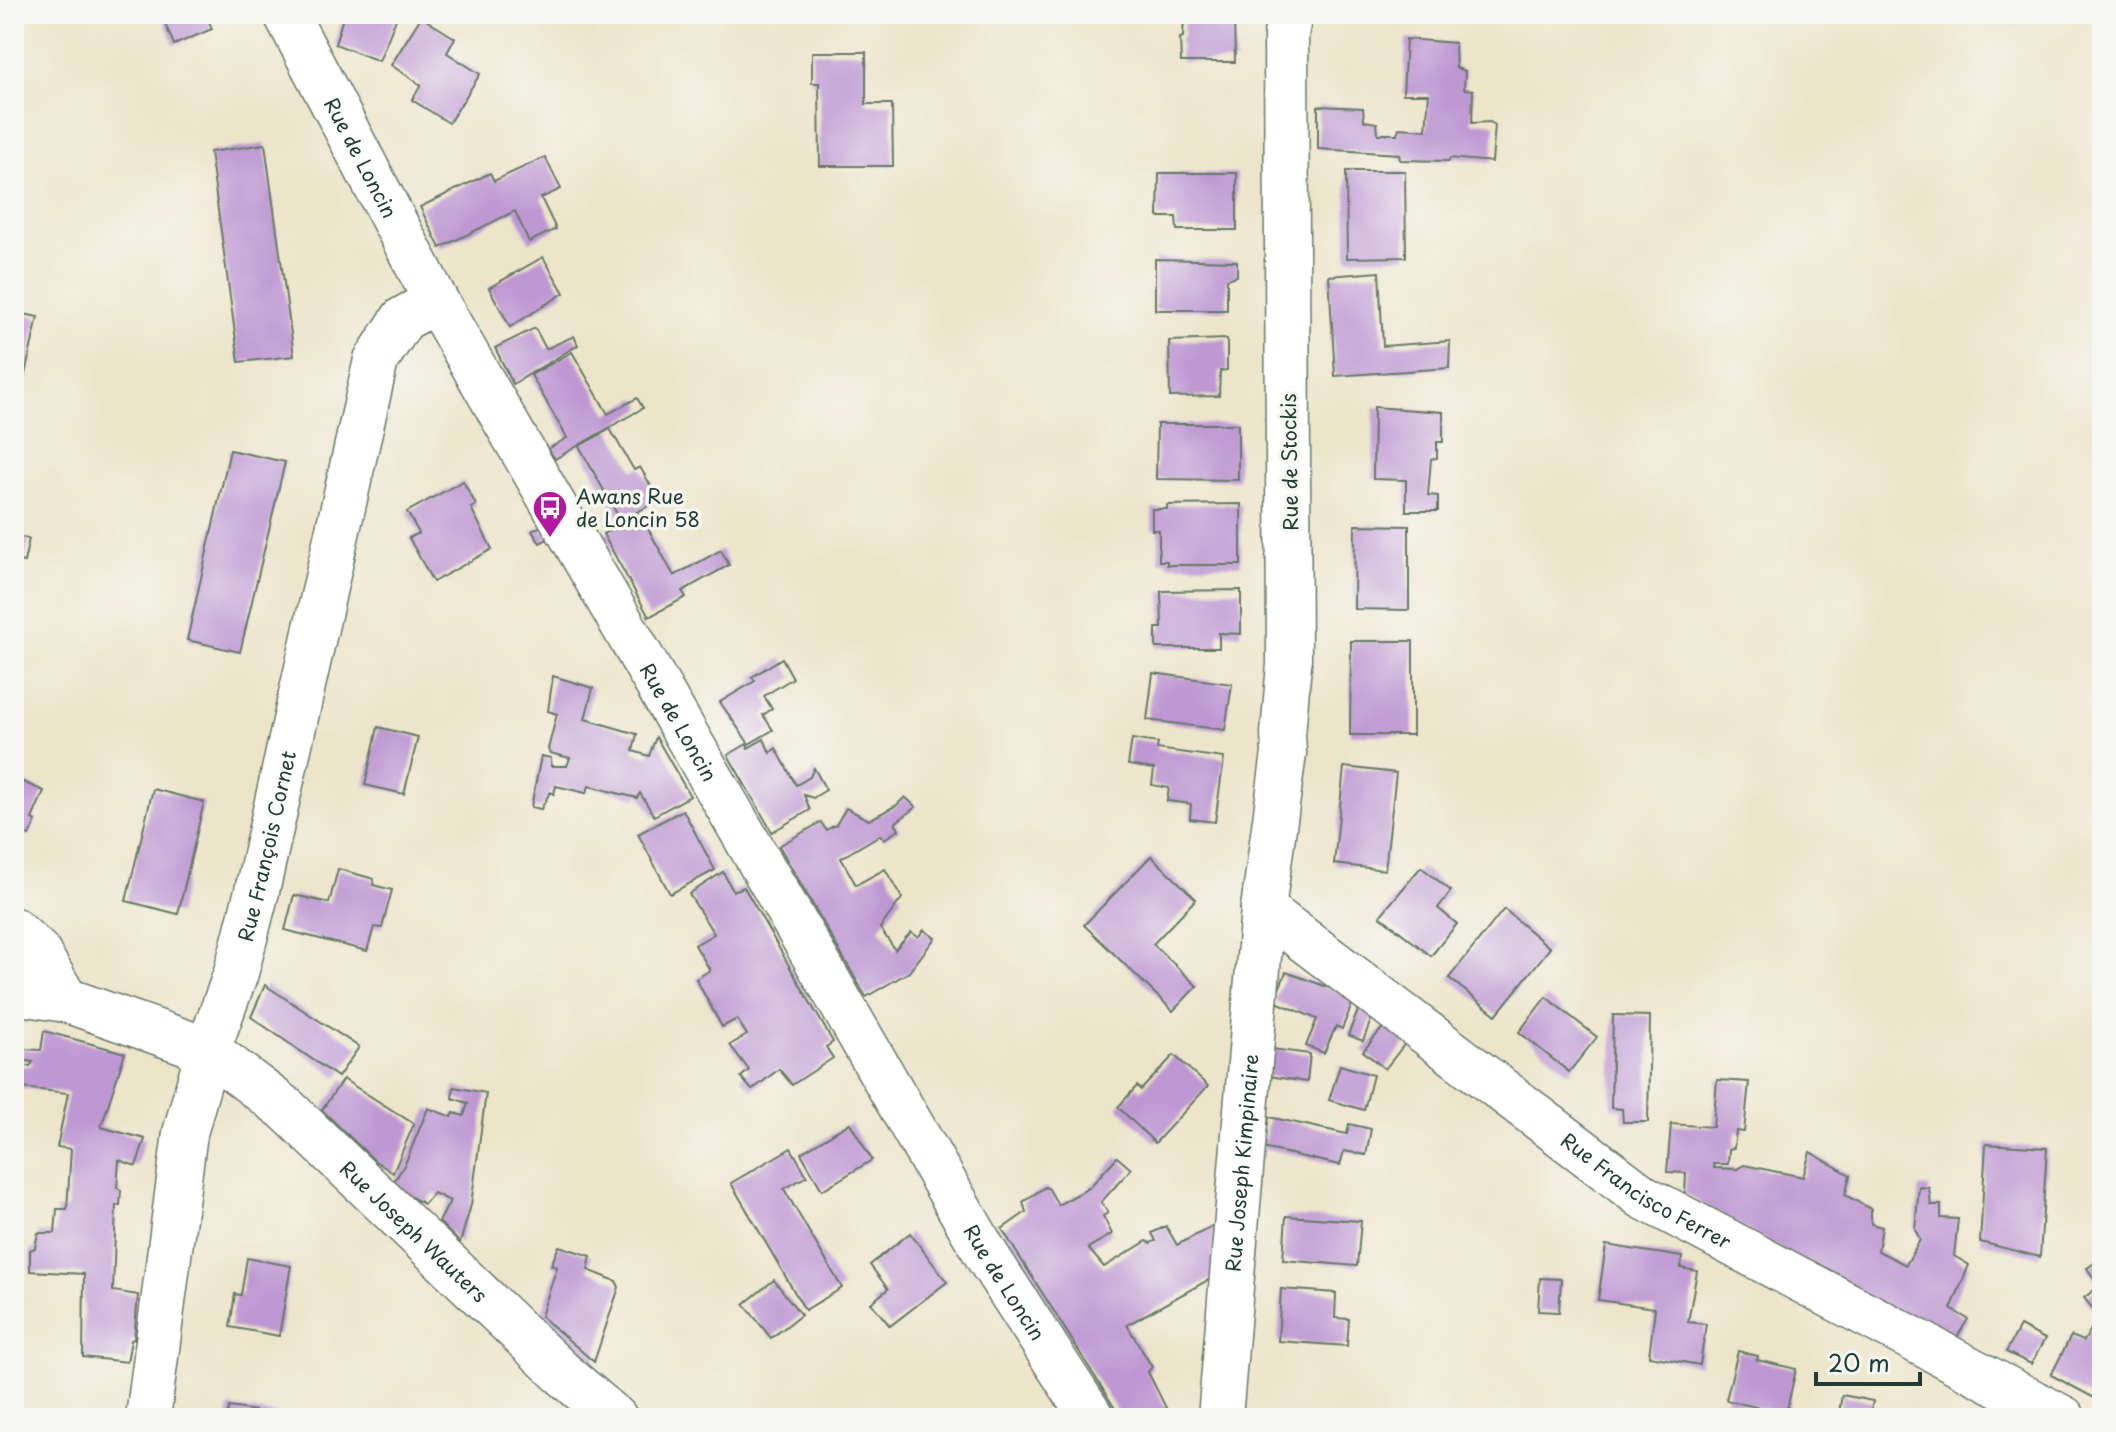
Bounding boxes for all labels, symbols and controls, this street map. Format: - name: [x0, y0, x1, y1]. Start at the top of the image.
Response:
- street label: Rue de Loncin: [317, 92, 405, 223]
- street label: Rue de Stockis: [1273, 393, 1305, 531]
- place label: Awans Rue de Loncin 58: [576, 481, 700, 534]
- bus stop icon: Awans Rue de Loncin 58: [531, 489, 569, 539]
- street label: Rue de Loncin: [633, 657, 725, 787]
- street label: Rue François Cornet: [230, 748, 303, 945]
- street label: Rue Joseph Kimpinaire: [1217, 1053, 1266, 1273]
- street label: Rue Francisco Ferrer: [1555, 1125, 1737, 1256]
- street label: Rue Joseph Wauters: [334, 1154, 494, 1309]
- street label: Rue de Loncin: [957, 1219, 1053, 1346]
- scale bar: [1816, 1336, 1920, 1386]
- text: 20 m: [1828, 1344, 1890, 1380]

